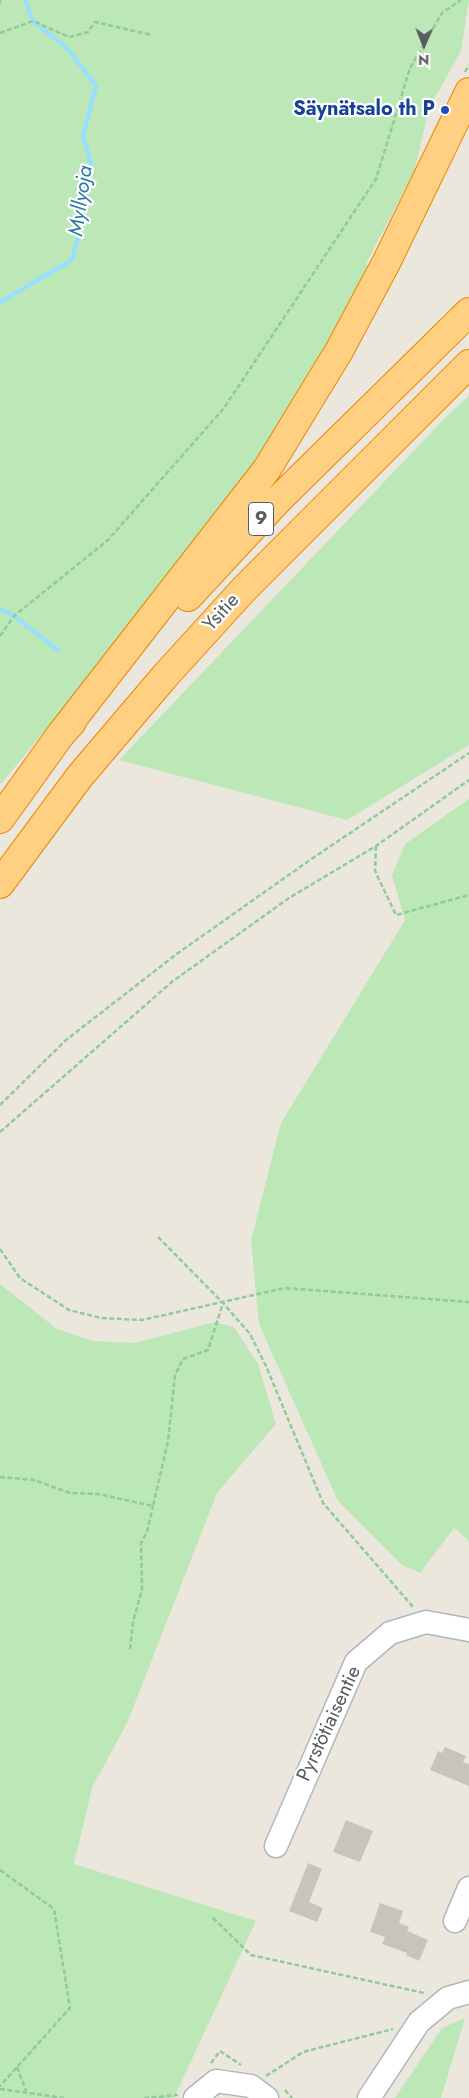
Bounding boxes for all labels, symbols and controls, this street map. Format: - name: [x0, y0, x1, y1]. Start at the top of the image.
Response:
- north arrow: [399, 20, 449, 70]
- text: N: [418, 50, 429, 70]
- place label: Säynätsalo th P: [293, 98, 435, 122]
- marker: Säynätsalo th P: [439, 104, 451, 116]
- water label: Myllyoja: [65, 164, 99, 238]
- road number: 9: [248, 502, 274, 536]
- street label: Ysitie: [199, 589, 245, 637]
- street label: Pyrstötiaisentie: [293, 1663, 367, 1785]

